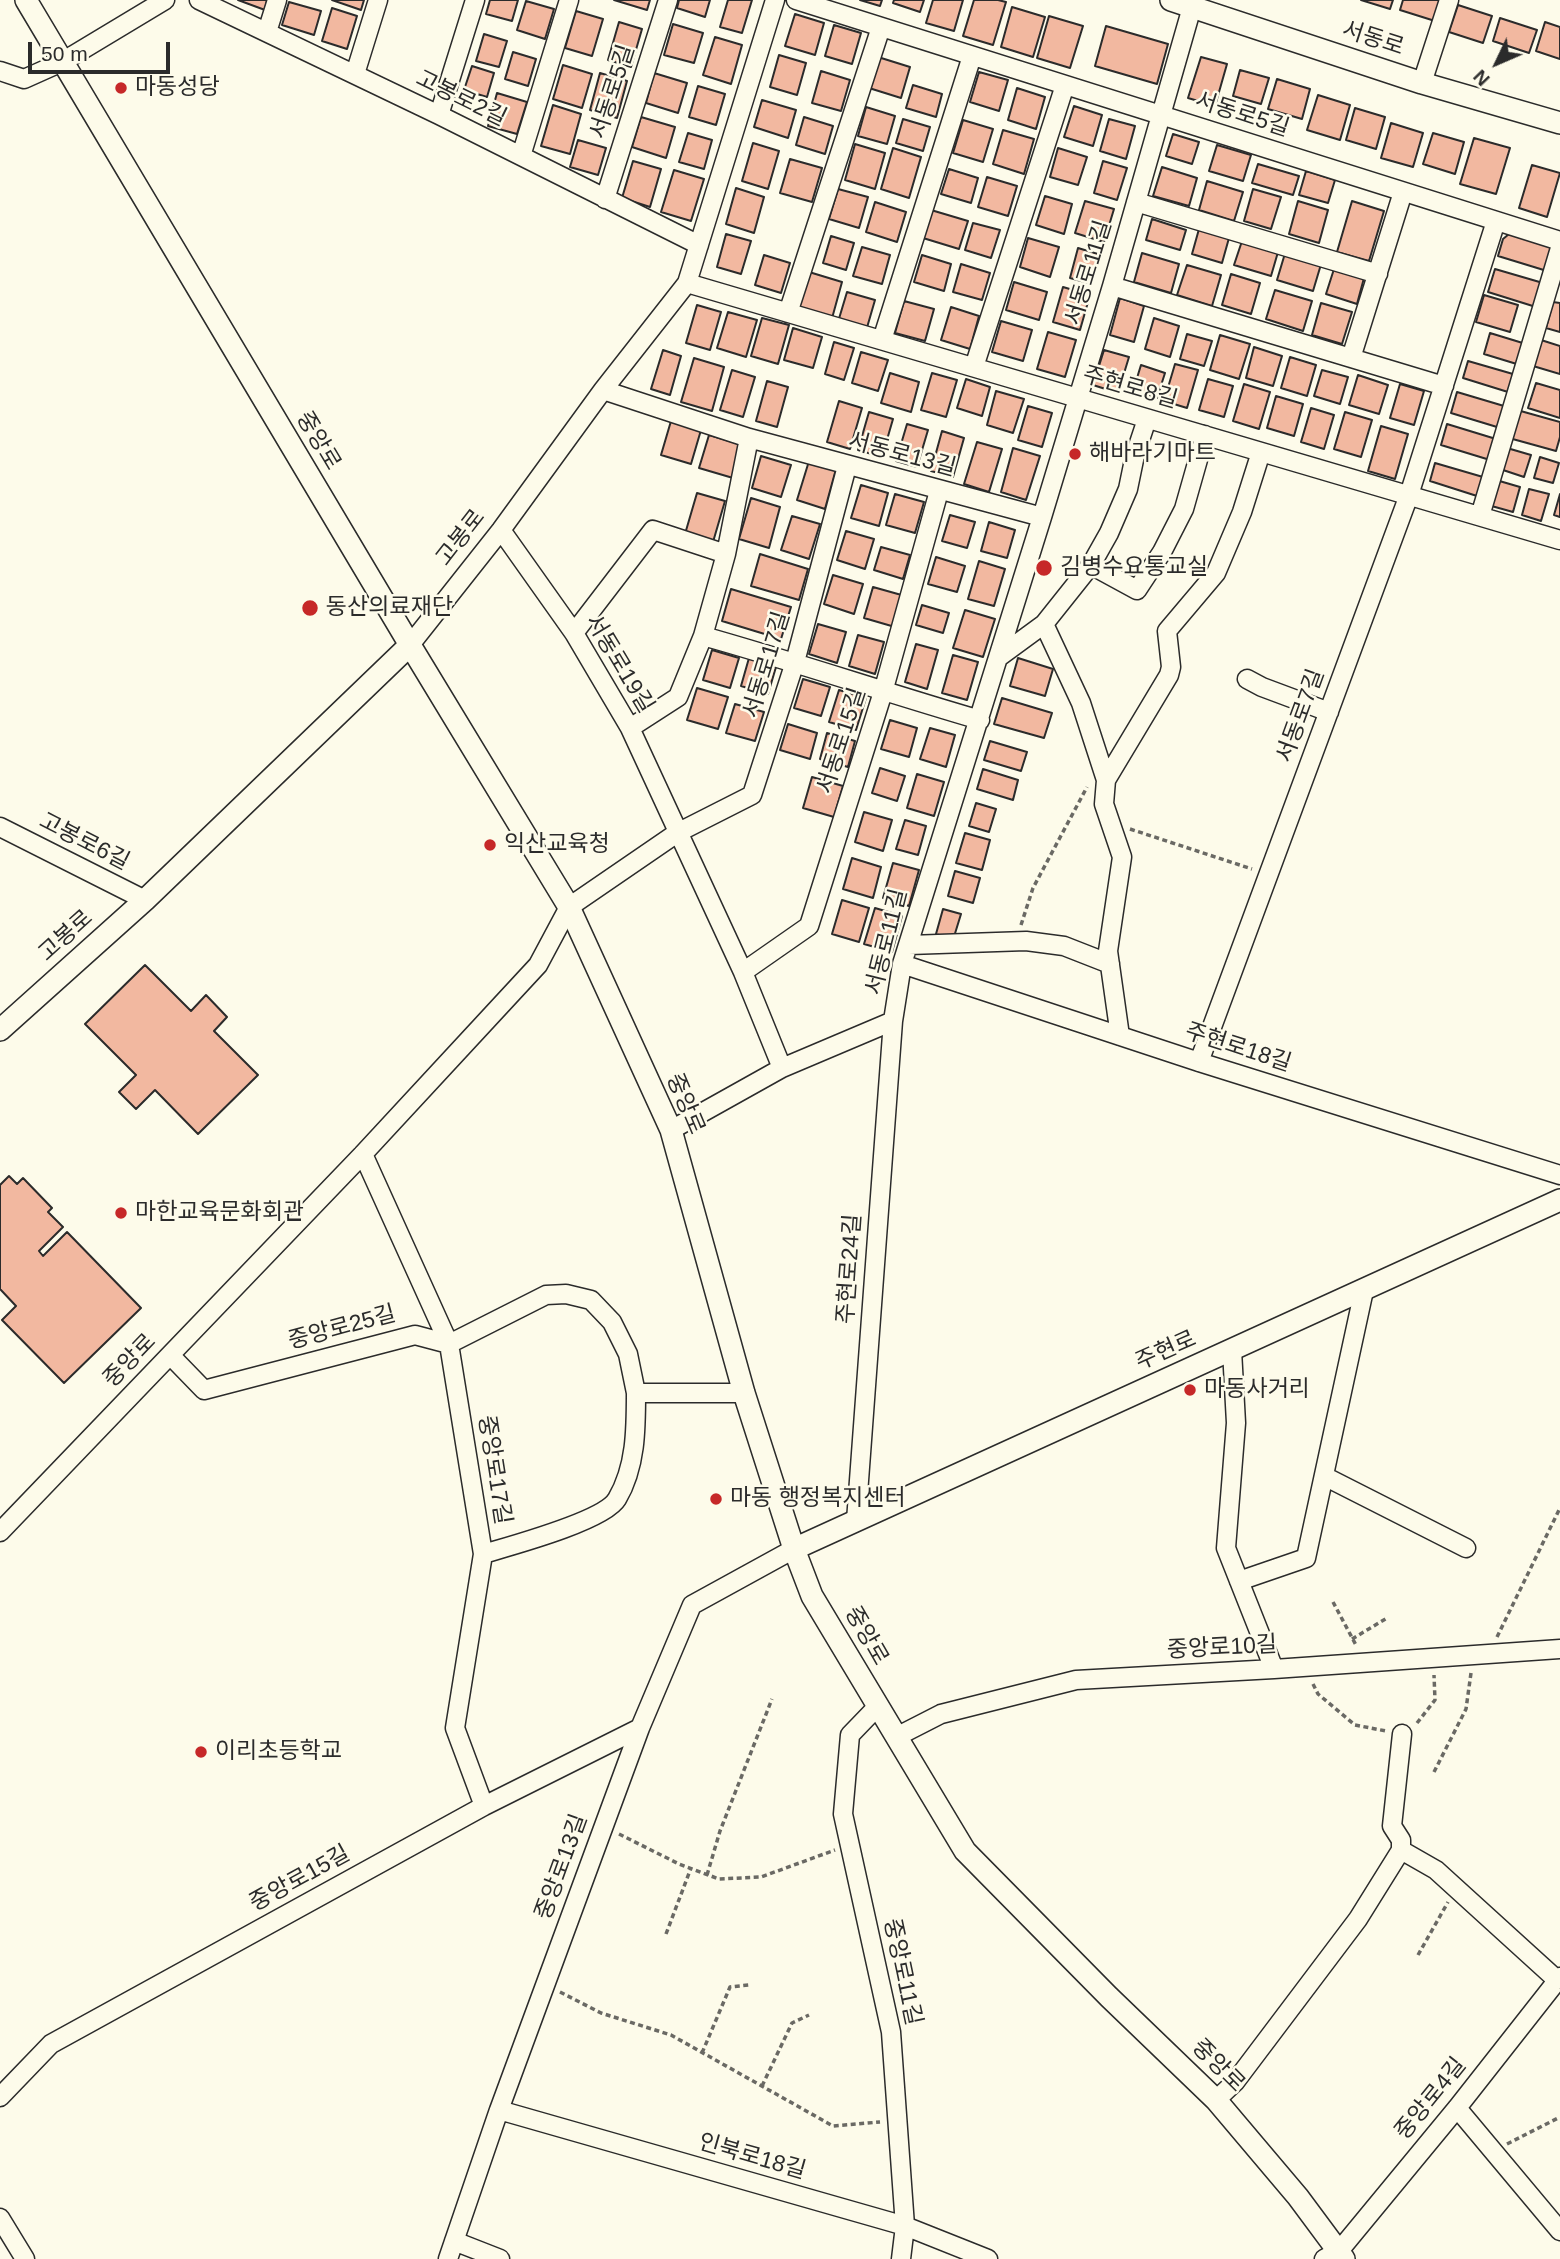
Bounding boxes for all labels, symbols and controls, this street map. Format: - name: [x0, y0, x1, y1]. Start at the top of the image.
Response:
- street label: 서동로: [1339, 16, 1407, 62]
- scale bar: [32, 28, 173, 72]
- north arrow: [1462, 28, 1532, 98]
- street label: 서동로5길: [585, 41, 641, 143]
- text: 50 m: [41, 42, 88, 65]
- street label: 고봉로2길: [411, 65, 511, 133]
- text: N: [1469, 66, 1494, 90]
- place label: 마동성당: [135, 74, 220, 102]
- marker: 마동성당: [113, 80, 129, 96]
- street label: 서동로5길: [1191, 87, 1293, 143]
- street label: 서동로11길: [1060, 217, 1118, 329]
- street label: 주현로8길: [1079, 361, 1181, 415]
- street label: 중앙로: [290, 407, 346, 475]
- street label: 서동로13길: [845, 427, 959, 483]
- place label: 해바라기마트: [1089, 440, 1216, 468]
- marker: 해바라기마트: [1067, 446, 1083, 462]
- street label: 고봉로: [431, 504, 491, 572]
- place label: 김병수요통교실: [1060, 554, 1208, 582]
- marker: 김병수요통교실: [1034, 558, 1054, 578]
- place label: 동산의료재단: [326, 594, 453, 622]
- marker: 동산의료재단: [300, 598, 320, 618]
- street label: 서동로17길: [738, 608, 796, 722]
- street label: 서동로19길: [579, 610, 659, 718]
- street label: 서동로7길: [1271, 666, 1331, 766]
- street label: 서동로15길: [812, 684, 872, 798]
- street label: 고봉로6길: [34, 808, 134, 876]
- place label: 익산교육청: [504, 831, 610, 859]
- marker: 익산교육청: [482, 837, 498, 853]
- street label: 서동로11길: [860, 886, 914, 998]
- street label: 고봉로: [33, 905, 99, 967]
- street label: 주현로18길: [1181, 1018, 1295, 1078]
- street label: 중앙로: [660, 1069, 710, 1139]
- place label: 마한교육문화회관: [135, 1199, 304, 1227]
- marker: 마한교육문화회관: [113, 1205, 129, 1221]
- street label: 주현로24길: [832, 1213, 868, 1325]
- street label: 중앙로25길: [285, 1300, 399, 1356]
- street label: 주현로: [1131, 1325, 1201, 1377]
- street label: 중앙로: [98, 1329, 162, 1393]
- place label: 마동사거리: [1204, 1376, 1310, 1404]
- marker: 마동사거리: [1182, 1382, 1198, 1398]
- street label: 중앙로17길: [472, 1413, 516, 1527]
- place label: 마동 행정복지센터: [730, 1485, 906, 1513]
- marker: 마동 행정복지센터: [708, 1491, 724, 1507]
- street label: 중앙로: [838, 1602, 894, 1670]
- street label: 중앙로10길: [1166, 1631, 1278, 1665]
- place label: 이리초등학교: [215, 1738, 342, 1766]
- marker: 이리초등학교: [193, 1744, 209, 1760]
- street label: 중앙로13길: [530, 1810, 594, 1924]
- street label: 중앙로15길: [245, 1840, 355, 1918]
- street label: 중앙로11길: [877, 1916, 927, 2028]
- street label: 중앙로: [1186, 2034, 1250, 2098]
- street label: 중앙로4길: [1390, 2052, 1472, 2146]
- street label: 인북로18길: [695, 2129, 809, 2185]

